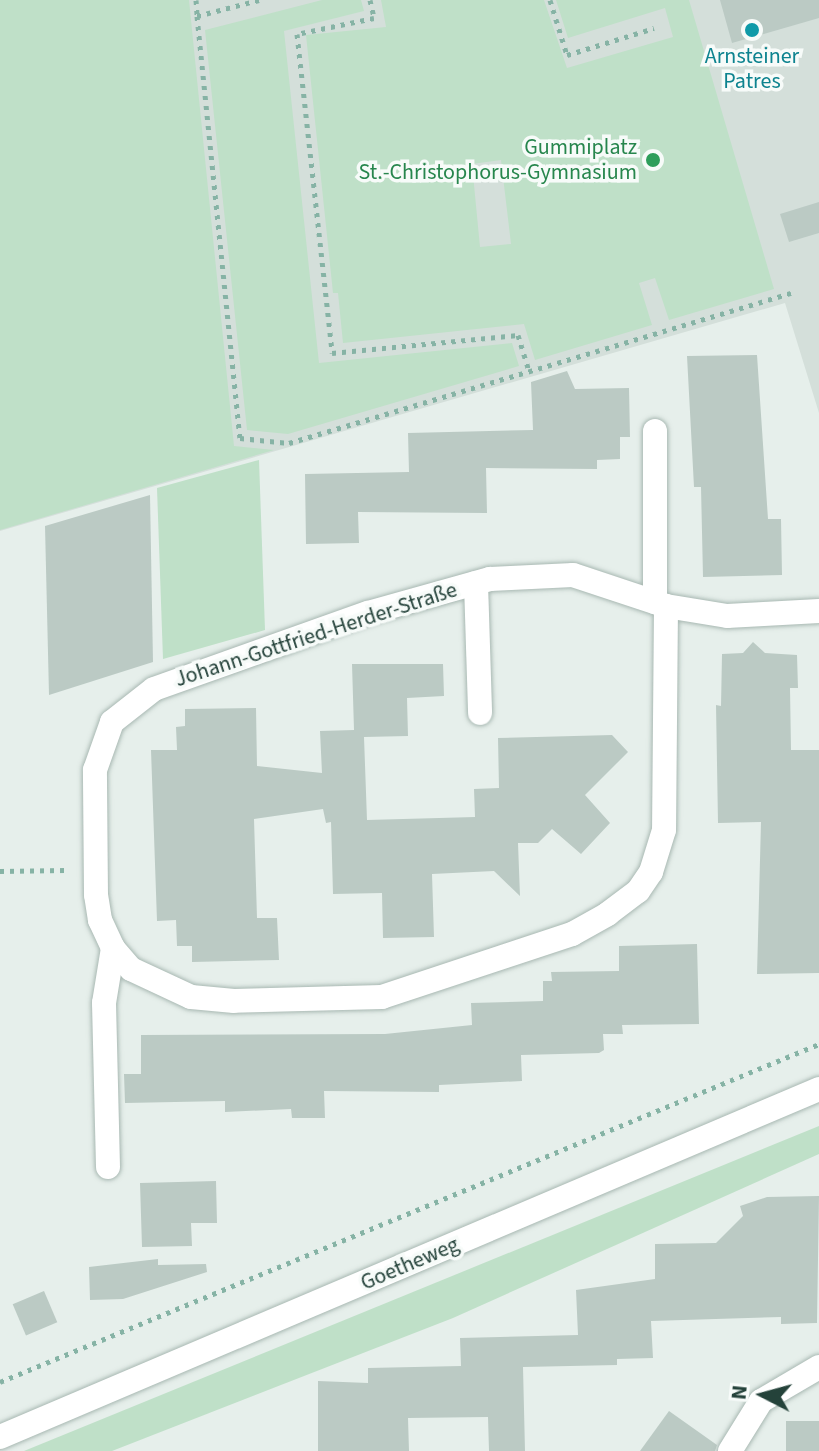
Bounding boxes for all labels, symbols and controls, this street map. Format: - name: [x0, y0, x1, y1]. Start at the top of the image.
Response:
- marker: Arnsteiner Patres: [743, 21, 761, 39]
- place label: Arnsteiner Patres: [705, 43, 799, 94]
- place label: Gummiplatz St.-Christophorus-Gymnasium: [358, 134, 637, 186]
- marker: Gummiplatz St.-Christophorus-Gymnasium: [644, 151, 662, 169]
- street label: Johann-Gottfried-Herder-Straße: [172, 577, 460, 693]
- street label: Goetheweg: [357, 1232, 463, 1296]
- north arrow: [723, 1355, 803, 1435]
- text: N: [722, 1384, 756, 1401]

